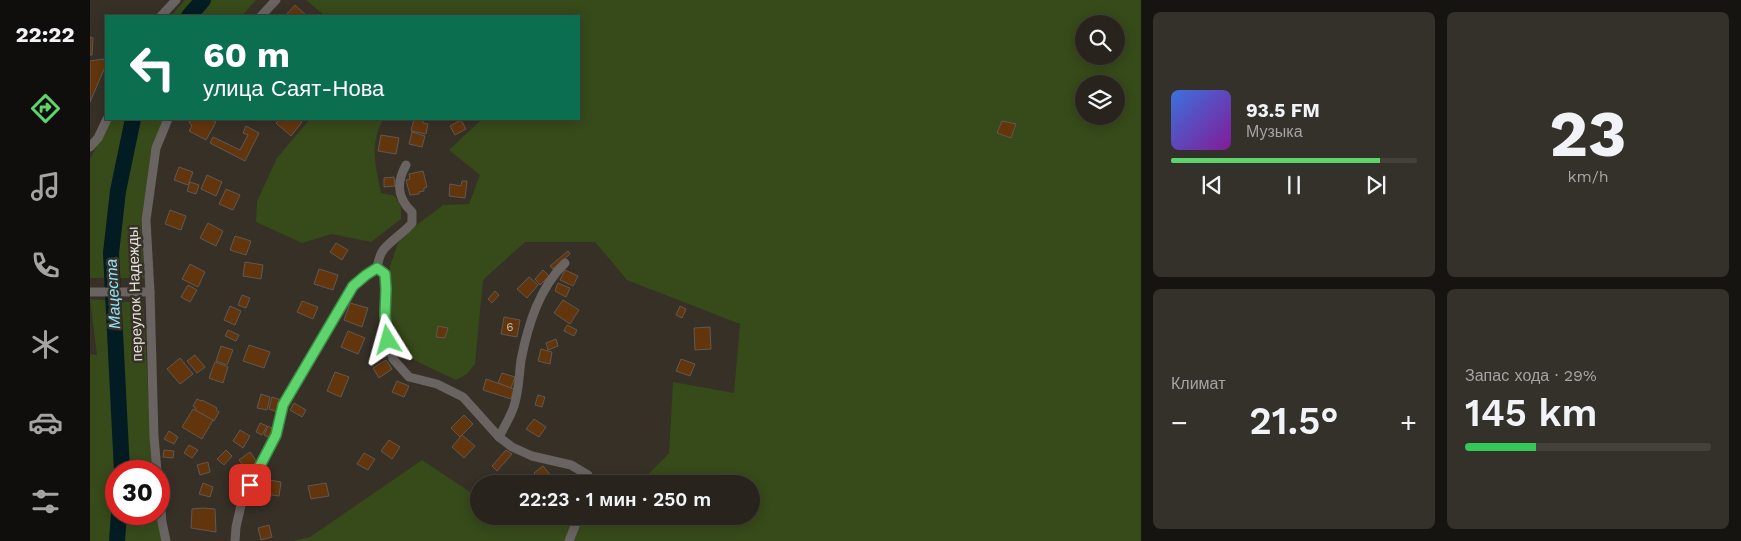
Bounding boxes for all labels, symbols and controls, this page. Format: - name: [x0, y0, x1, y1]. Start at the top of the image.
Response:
- map controls: [1075, 15, 1125, 125]
- button: search: [1075, 15, 1125, 65]
- text: 22:22: [15, 22, 75, 47]
- text: 60 m: [203, 34, 290, 76]
- icon: left: [120, 35, 185, 100]
- button: layers: [1075, 75, 1125, 125]
- text: улица Саят-Нова: [203, 76, 384, 101]
- icon: directions: [28, 91, 63, 126]
- text: 23: [1549, 96, 1627, 172]
- text: 93.5 FM: [1246, 99, 1320, 122]
- text: Музыка: [1246, 122, 1303, 141]
- text: km/h: [1567, 167, 1609, 186]
- icon: music: [28, 169, 63, 204]
- icon: previous: [1198, 171, 1226, 199]
- icon: pause: [1280, 171, 1308, 199]
- icon: next: [1362, 171, 1390, 199]
- street label: переулок Надежды: [124, 226, 146, 362]
- icon: phone: [28, 248, 63, 283]
- water label: Мацеста: [102, 258, 124, 330]
- position arrow: [361, 313, 413, 365]
- house number: 6: [506, 320, 514, 334]
- icon: climate: [28, 327, 63, 362]
- text: Запас хода · 29%: [1465, 366, 1597, 385]
- text: Климат: [1171, 374, 1225, 393]
- text: 145 km: [1465, 391, 1597, 435]
- text: 21.5°: [1249, 399, 1339, 443]
- icon: car: [28, 405, 63, 440]
- text: −: [1171, 406, 1188, 439]
- text: +: [1400, 406, 1417, 439]
- speed limit sign: 30: [105, 460, 170, 525]
- pin: [229, 464, 271, 506]
- icon: arrive: [236, 471, 264, 499]
- icon: filters: [28, 484, 63, 519]
- text: 22:23 · 1 мин · 250 m: [519, 488, 711, 511]

